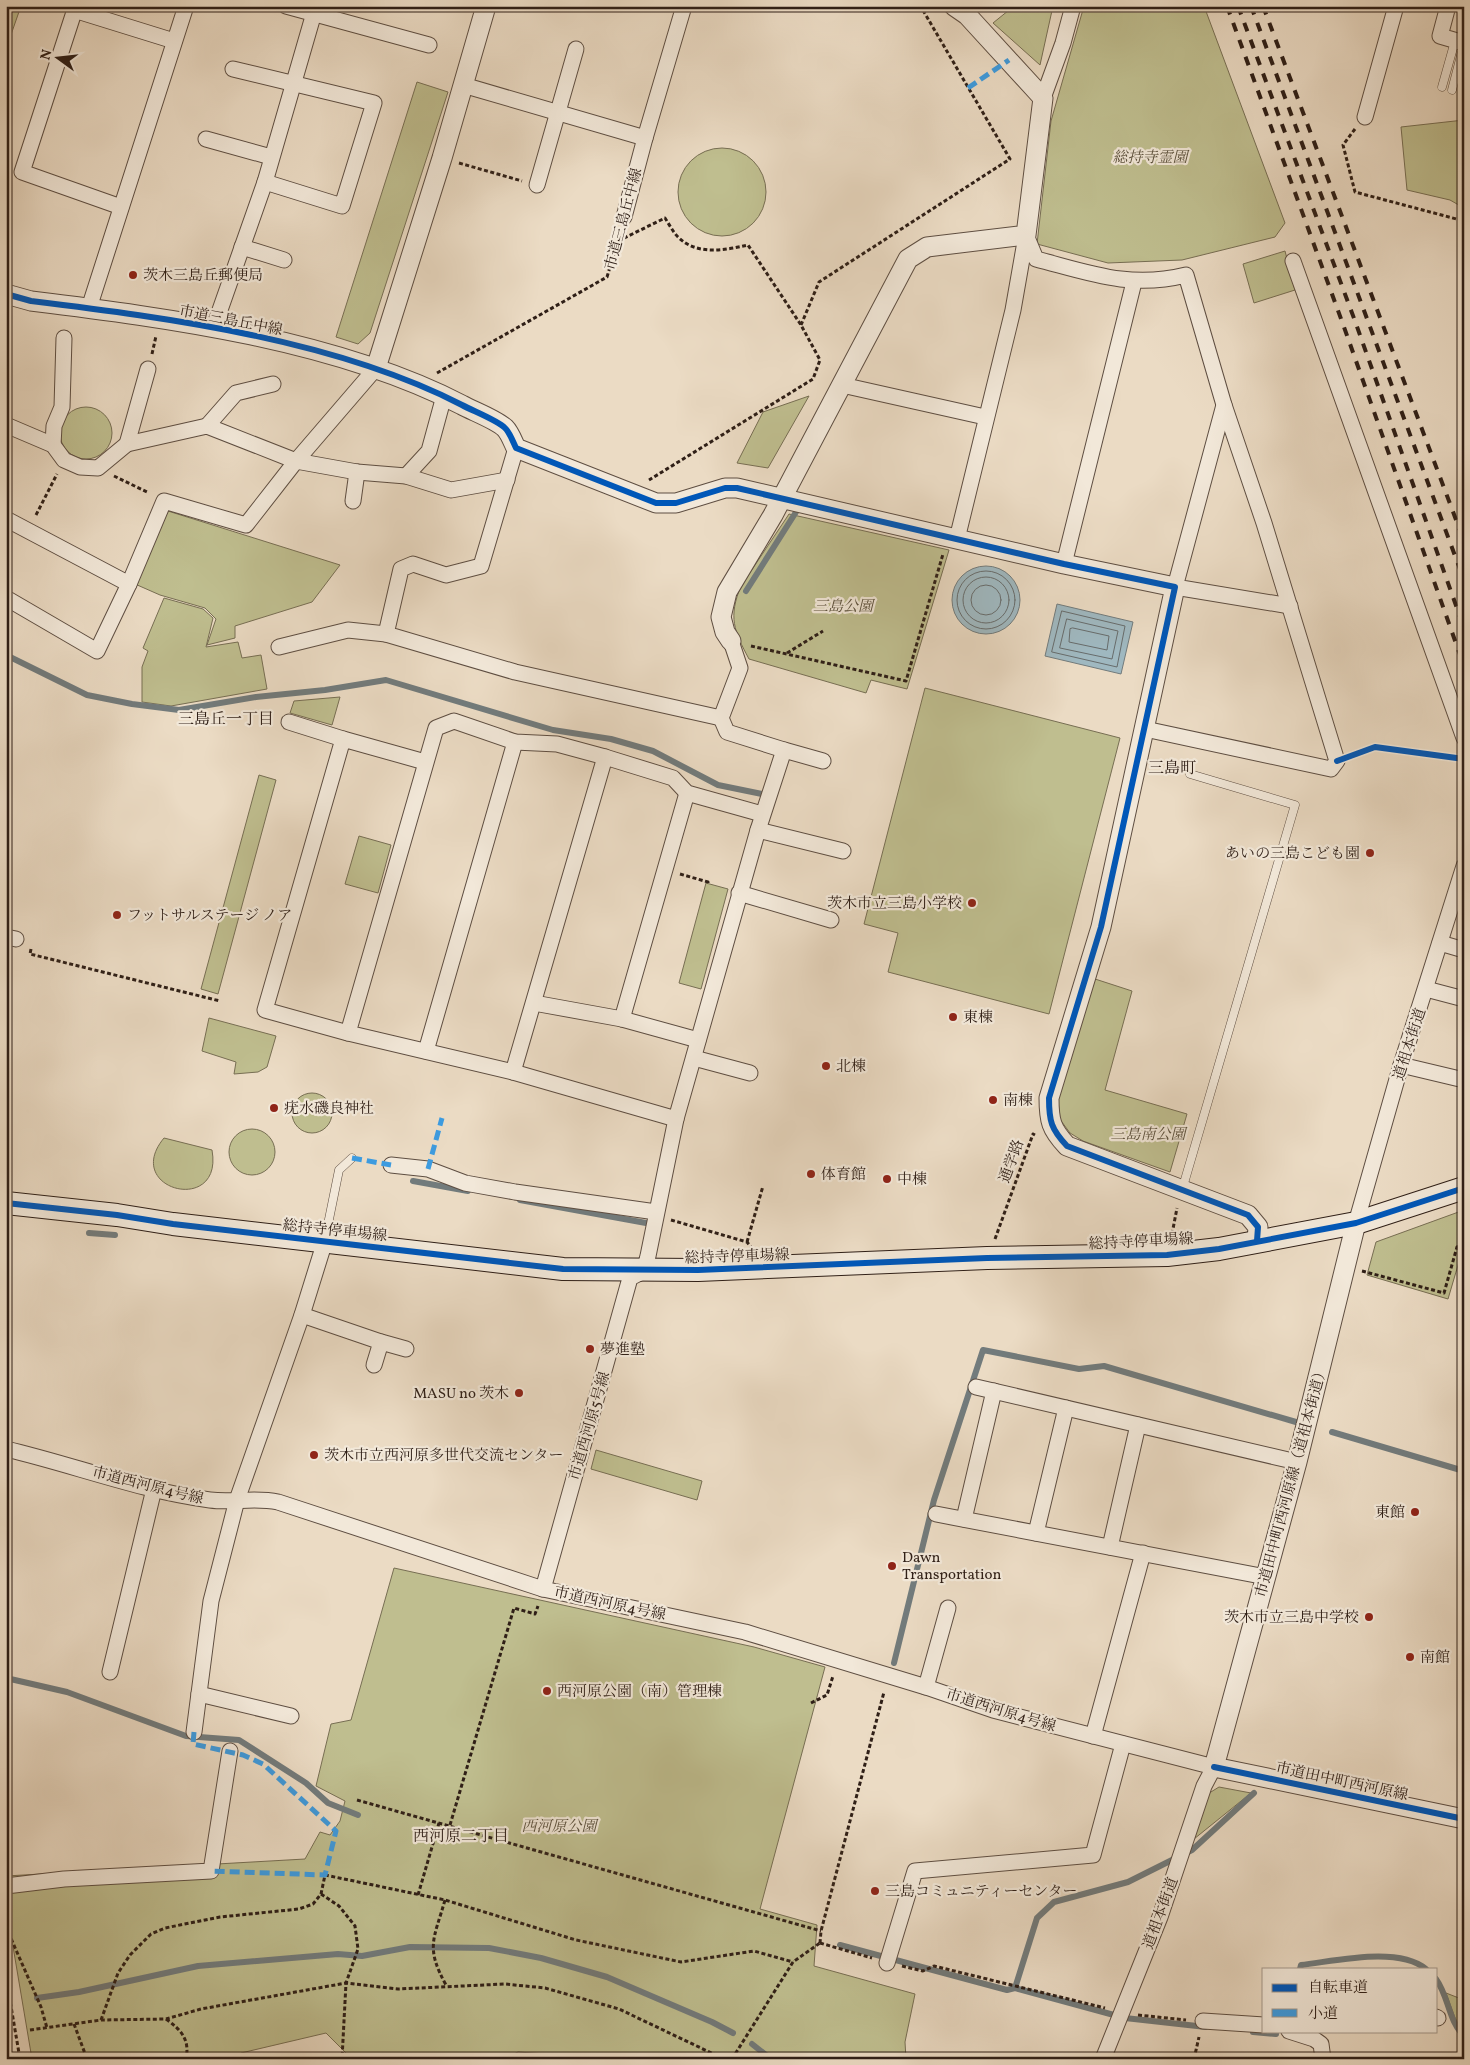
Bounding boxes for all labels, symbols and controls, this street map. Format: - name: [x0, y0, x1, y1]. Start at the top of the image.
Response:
- north arrow: [32, 32, 82, 82]
- text: N: [36, 48, 57, 62]
- park label: 総持寺霊園: [1112, 148, 1190, 169]
- street label: 市道三島丘中線: [601, 166, 648, 273]
- place label: 茨木三島丘郵便局: [143, 266, 263, 287]
- marker: 茨木三島丘郵便局: [127, 269, 139, 281]
- street label: 市道三島丘中線: [177, 301, 284, 342]
- park label: 三島公園: [813, 597, 876, 618]
- district label: 三島丘一丁目: [178, 709, 274, 731]
- district label: 三島町: [1148, 758, 1196, 780]
- place label: あいの三島こども園: [1225, 844, 1360, 865]
- marker: あいの三島こども園: [1364, 847, 1376, 859]
- place label: 茨木市立三島小学校: [827, 894, 962, 915]
- marker: 茨木市立三島小学校: [966, 897, 978, 909]
- place label: フットサルステージ ノア: [127, 906, 292, 927]
- marker: フットサルステージ ノア: [111, 909, 123, 921]
- street label: 道祖本街道: [1389, 1006, 1432, 1083]
- place label: 東棟: [963, 1008, 993, 1029]
- marker: 東棟: [947, 1011, 959, 1023]
- place label: 北棟: [836, 1057, 866, 1078]
- marker: 北棟: [820, 1060, 832, 1072]
- place label: 南棟: [1003, 1091, 1033, 1112]
- marker: 南棟: [987, 1094, 999, 1106]
- place label: 疣水磯良神社: [284, 1099, 374, 1120]
- marker: 疣水磯良神社: [268, 1102, 280, 1114]
- park label: 三島南公園: [1110, 1125, 1188, 1146]
- street label: 通学路: [995, 1137, 1030, 1186]
- place label: 体育館: [821, 1165, 866, 1186]
- marker: 体育館: [805, 1168, 817, 1180]
- place label: 中棟: [897, 1170, 927, 1191]
- marker: 中棟: [881, 1173, 893, 1185]
- street label: 総持寺停車場線: [282, 1216, 388, 1247]
- street label: 総持寺停車場線: [1088, 1229, 1194, 1256]
- street label: 総持寺停車場線: [684, 1245, 790, 1270]
- place label: 夢進塾: [600, 1340, 645, 1361]
- marker: 夢進塾: [584, 1343, 596, 1355]
- street label: 市道田中町西河原線（道祖本街道）: [1251, 1363, 1334, 1600]
- street label: 市道西河原5号線: [565, 1370, 616, 1483]
- place label: MASU no 茨木: [413, 1384, 509, 1405]
- marker: MASU no 茨木: [513, 1387, 525, 1399]
- place label: 茨木市立西河原多世代交流センター: [324, 1446, 563, 1467]
- marker: 茨木市立西河原多世代交流センター: [308, 1449, 320, 1461]
- street label: 市道西河原4号線: [90, 1462, 205, 1510]
- place label: 東館: [1375, 1503, 1405, 1524]
- marker: 東館: [1409, 1506, 1421, 1518]
- place label: Dawn Transportation: [902, 1548, 1001, 1586]
- marker: Dawn Transportation: [886, 1560, 898, 1572]
- street label: 市道西河原4号線: [552, 1582, 668, 1627]
- place label: 茨木市立三島中学校: [1224, 1608, 1359, 1629]
- marker: 茨木市立三島中学校: [1363, 1611, 1375, 1623]
- place label: 南館: [1420, 1648, 1450, 1669]
- marker: 南館: [1404, 1651, 1416, 1663]
- place label: 西河原公園（南）管理棟: [557, 1682, 722, 1703]
- marker: 西河原公園（南）管理棟: [541, 1685, 553, 1697]
- street label: 市道西河原4号線: [943, 1685, 1058, 1738]
- street label: 市道田中町西河原線: [1273, 1758, 1410, 1807]
- park label: 西河原公園: [521, 1817, 599, 1838]
- district label: 西河原二丁目: [413, 1826, 509, 1848]
- street label: 道祖本街道: [1139, 1875, 1184, 1952]
- place label: 三島コミュニティーセンター: [885, 1882, 1078, 1903]
- marker: 三島コミュニティーセンター: [869, 1885, 881, 1897]
- legend: [1262, 1968, 1438, 2032]
- text: 自転車道: [1308, 1978, 1368, 1999]
- text: 小道: [1308, 2004, 1338, 2025]

